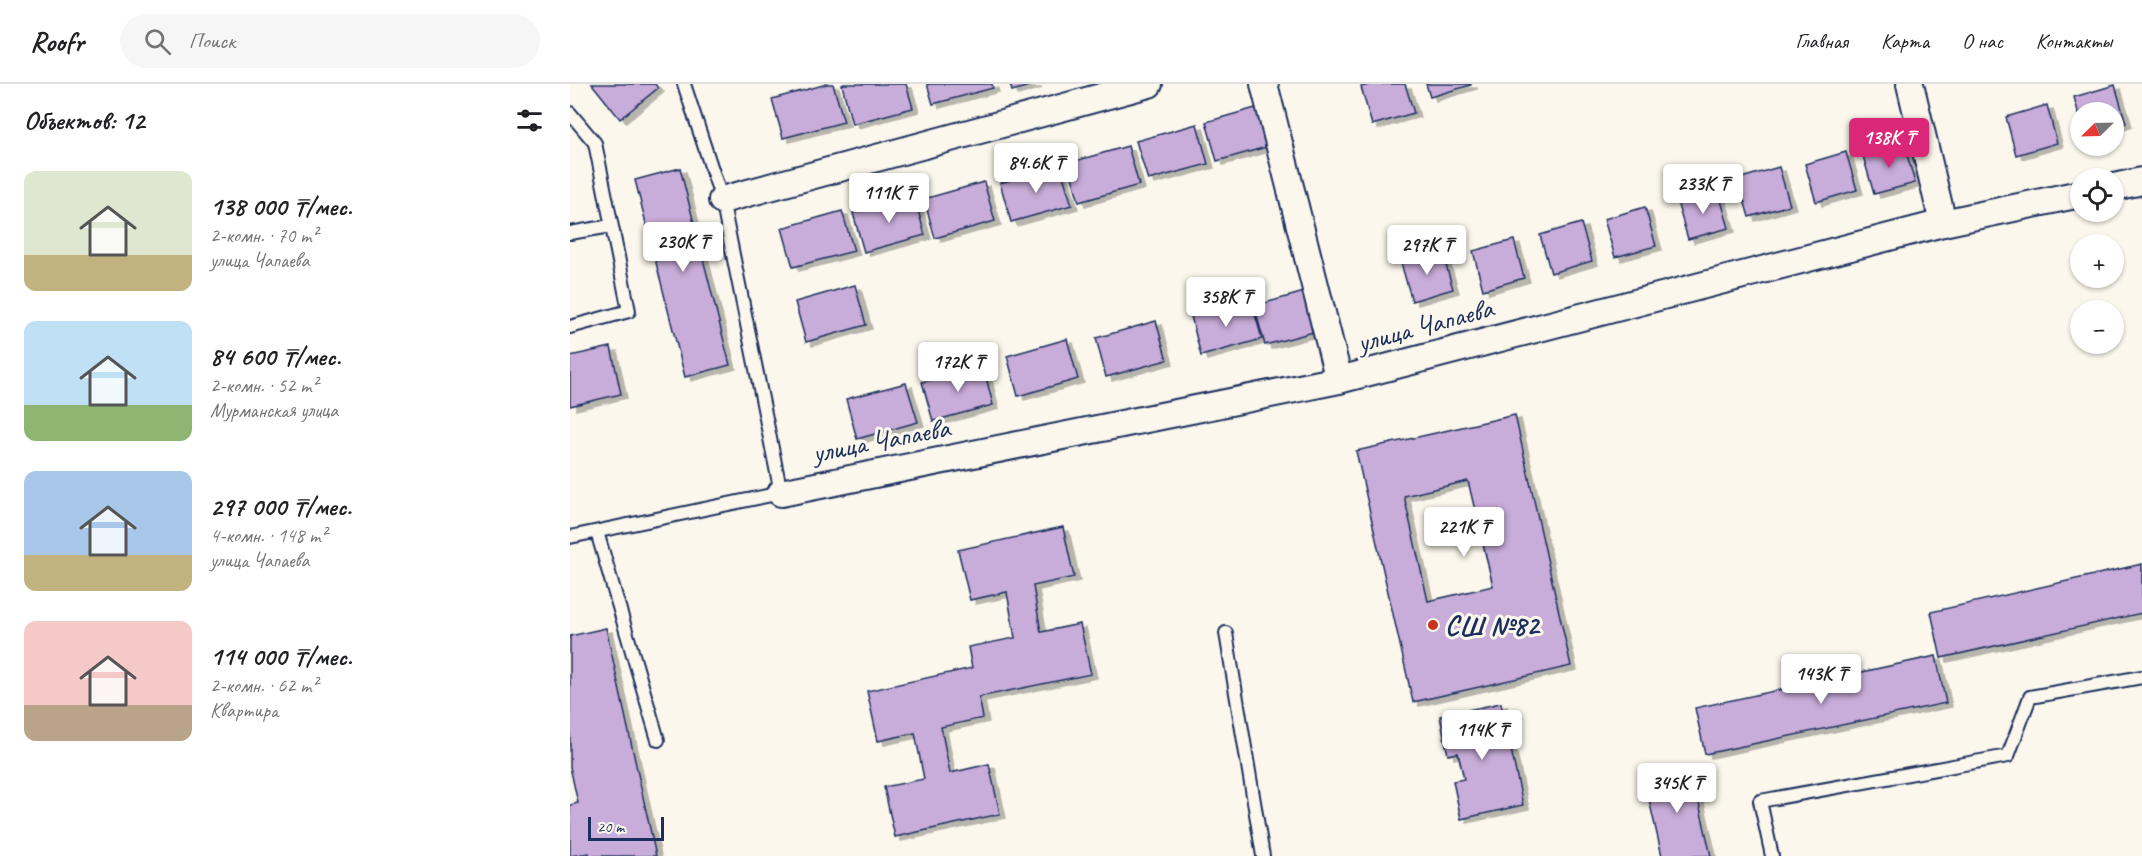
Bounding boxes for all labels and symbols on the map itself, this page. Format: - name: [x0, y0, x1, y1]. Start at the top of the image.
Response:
- north arrow: [2070, 102, 2124, 156]
- pin: 138K ₸: [1840, 118, 1938, 169]
- pin: 84.6K ₸: [981, 143, 1091, 194]
- pin: 233K ₸: [1654, 164, 1752, 215]
- pin: 111K ₸: [840, 173, 938, 224]
- pin: 230K ₸: [634, 222, 732, 273]
- pin: 297K ₸: [1378, 225, 1476, 276]
- pin: 358K ₸: [1177, 277, 1275, 328]
- street label: улица Чапаева: [1351, 290, 1498, 360]
- pin: 172K ₸: [909, 342, 1007, 393]
- street label: улица Чапаева: [808, 409, 954, 471]
- pin: 221K ₸: [1415, 507, 1513, 558]
- place label: СШ №82: [1445, 608, 1541, 643]
- marker: СШ №82: [1426, 618, 1440, 632]
- pin: 143K ₸: [1772, 654, 1870, 705]
- pin: 114K ₸: [1433, 710, 1531, 761]
- pin: 345K ₸: [1628, 763, 1726, 814]
- scale bar: [588, 814, 664, 842]

